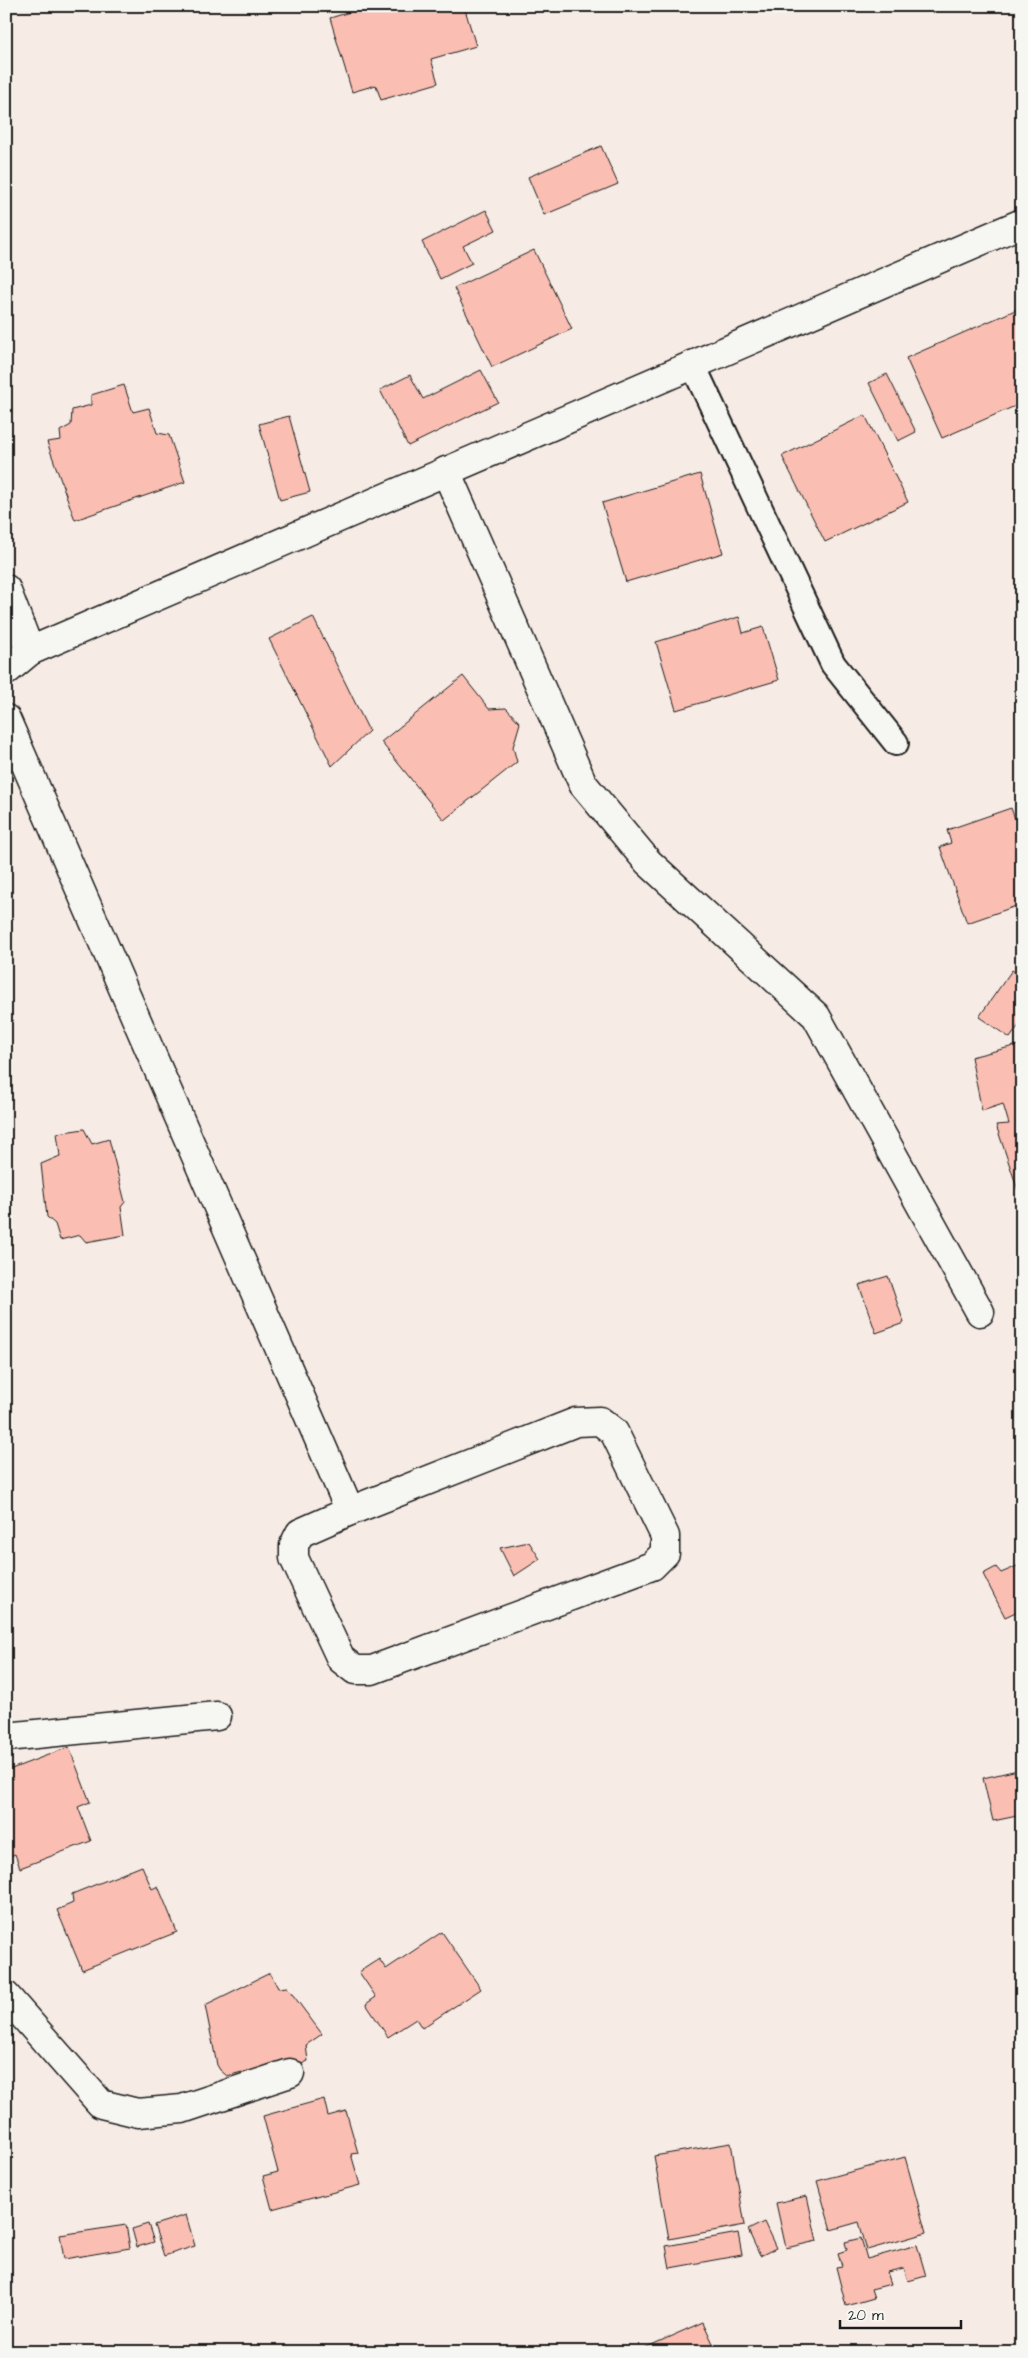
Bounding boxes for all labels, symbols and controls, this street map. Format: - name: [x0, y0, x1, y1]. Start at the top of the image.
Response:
- scale bar: [840, 2298, 962, 2330]
- text: 20 m: [848, 2305, 884, 2326]

